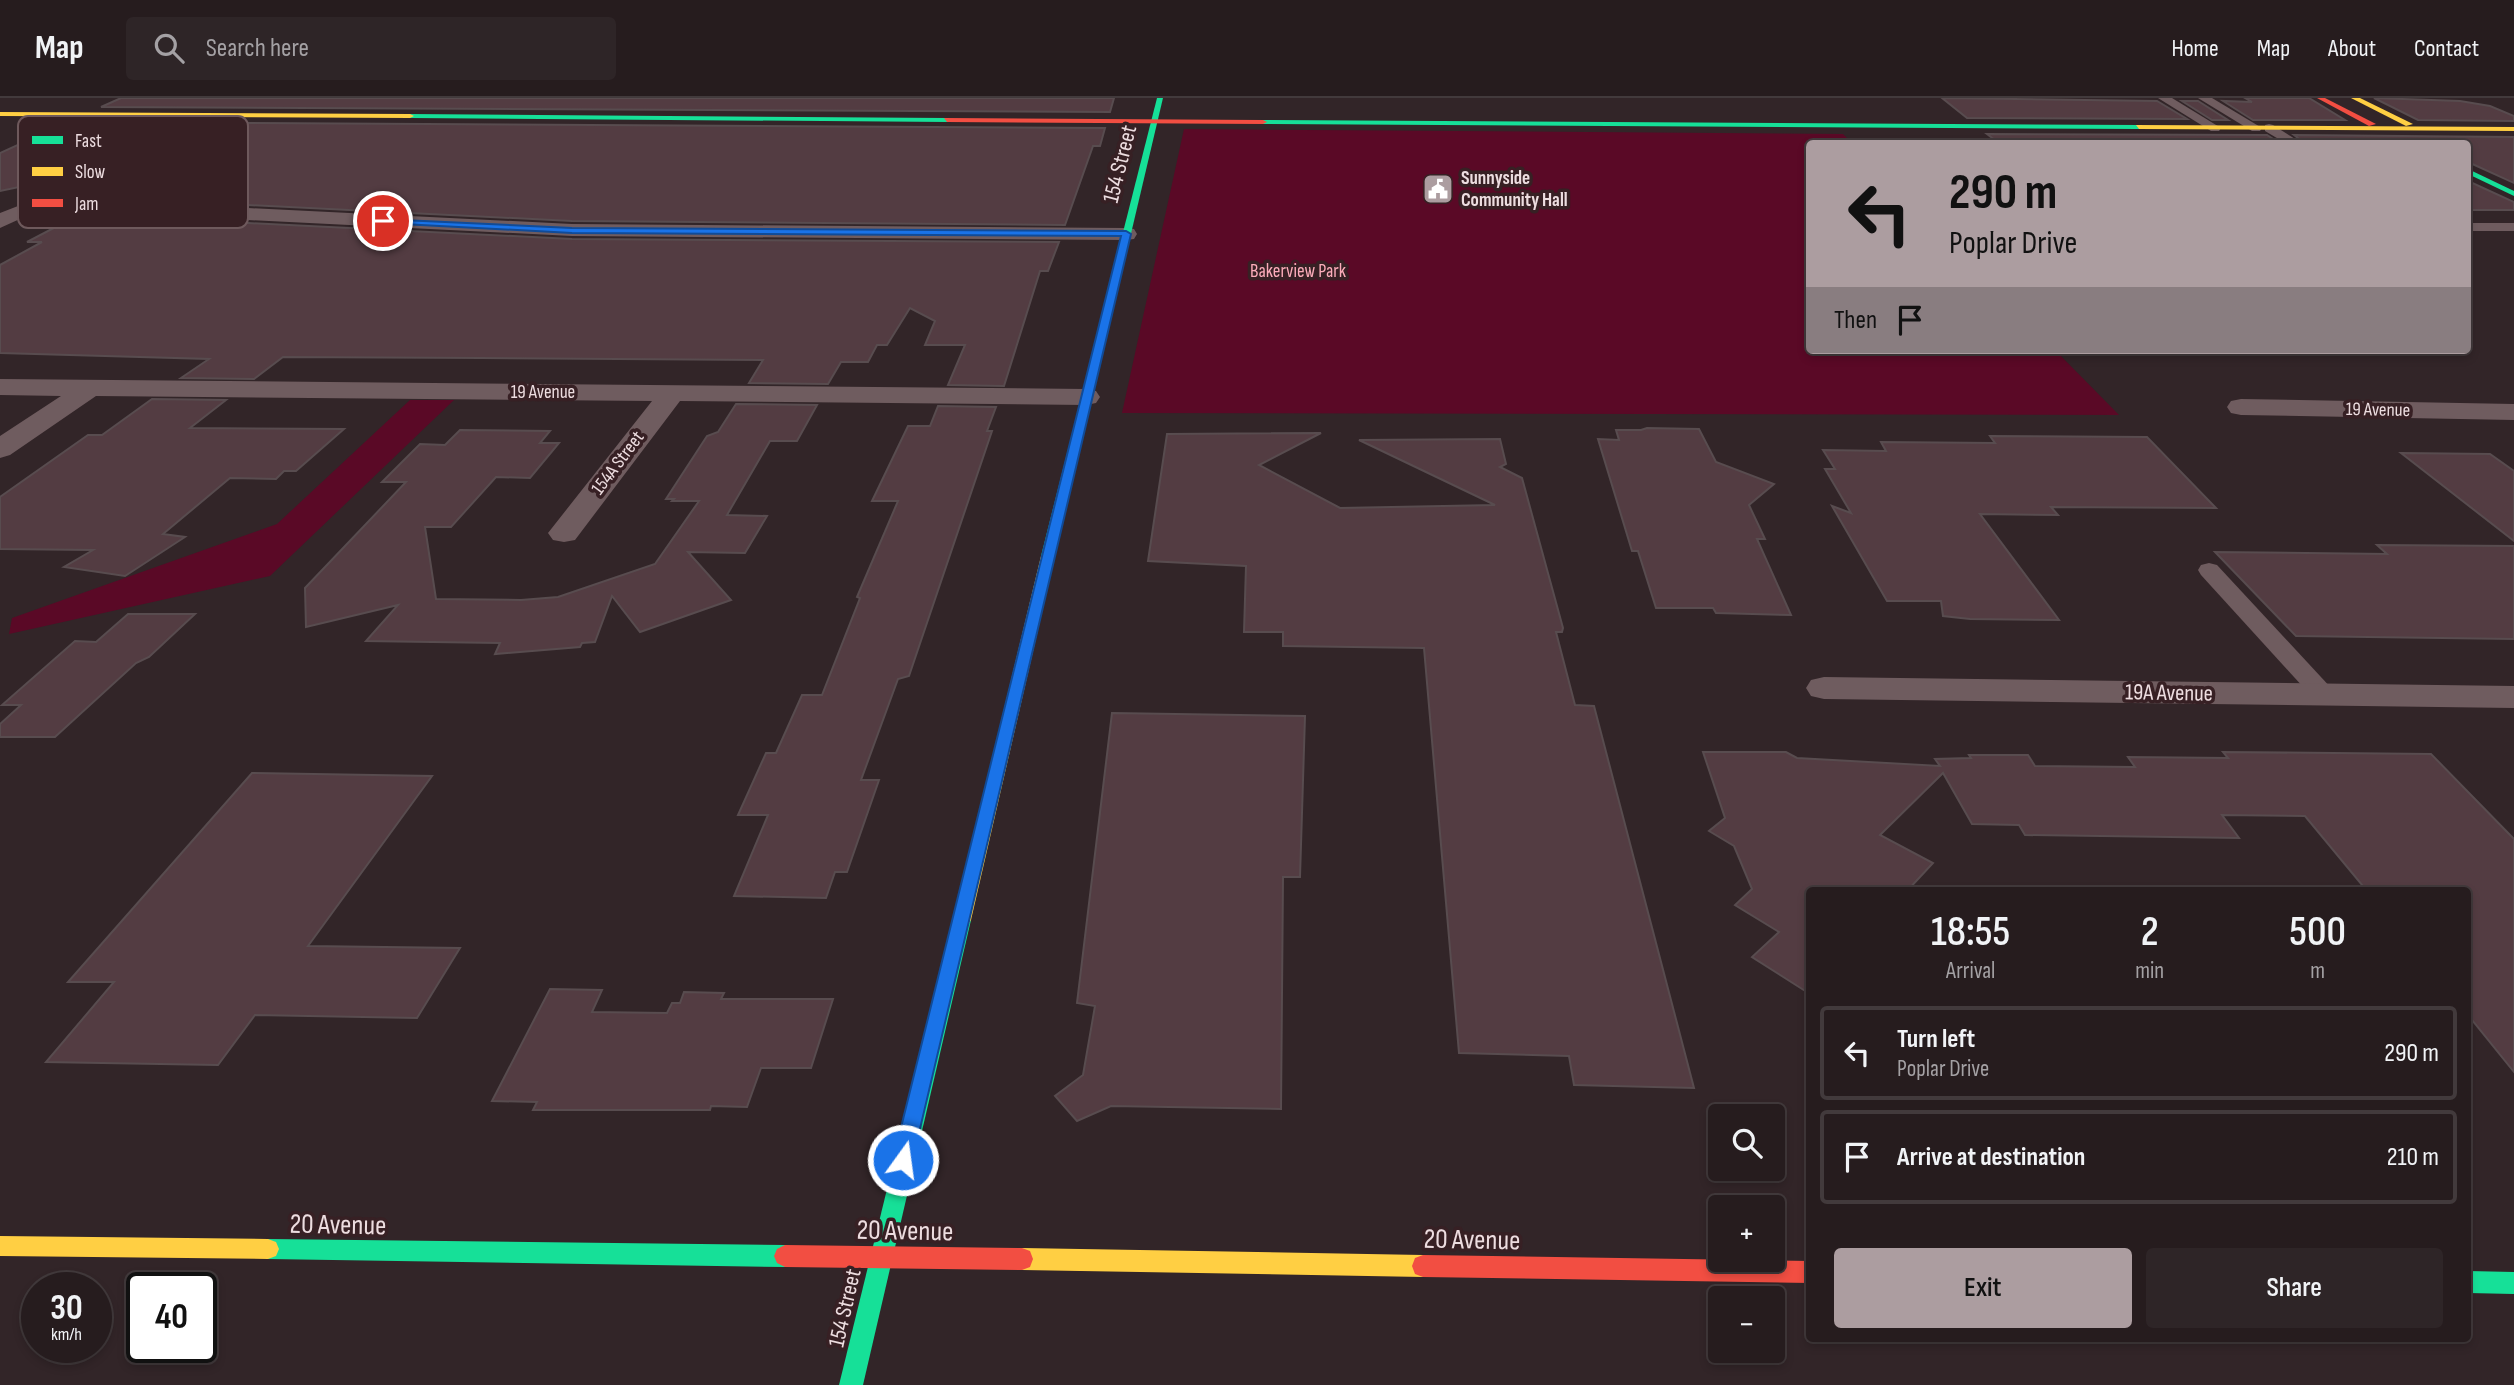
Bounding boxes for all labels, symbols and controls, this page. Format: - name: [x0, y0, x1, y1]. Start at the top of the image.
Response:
- search box: [126, 17, 616, 80]
- text: Map: [35, 28, 84, 68]
- icon: search: [150, 29, 188, 67]
- text: Search here: [206, 33, 309, 64]
- text: Home: [2171, 34, 2219, 63]
- text: Map: [2257, 34, 2290, 63]
- text: About: [2328, 34, 2376, 63]
- text: Contact: [2414, 34, 2479, 63]
- legend: [18, 116, 248, 228]
- street label: 154 Street: [1097, 122, 1143, 206]
- text: Fast: [75, 130, 102, 153]
- text: Slow: [75, 161, 105, 184]
- text: 290 m: [1949, 164, 2057, 223]
- place label: Sunnyside Community Hall: [1461, 167, 1568, 212]
- icon: left: [1834, 168, 1925, 259]
- public building icon: Sunnyside Community Hall: [1421, 172, 1455, 206]
- pin: [353, 191, 413, 251]
- text: Jam: [74, 193, 98, 216]
- icon: arrive: [364, 202, 402, 240]
- text: Poplar Drive: [1949, 224, 2077, 263]
- park label: Bakerview Park: [1250, 260, 1347, 283]
- icon: arrive: [1891, 301, 1929, 339]
- text: Then: [1834, 305, 1877, 336]
- street label: 19 Avenue: [511, 381, 575, 404]
- street label: 19 Avenue: [2346, 398, 2410, 422]
- street label: 154A Street: [587, 427, 649, 499]
- street label: 19A Avenue: [2125, 678, 2213, 708]
- text: 18:55: [1931, 907, 2010, 958]
- text: 2: [2141, 907, 2159, 958]
- text: 500: [2289, 907, 2346, 958]
- text: Arrival: [1946, 957, 1995, 985]
- text: min: [2135, 957, 2164, 985]
- text: m: [2310, 957, 2325, 985]
- text: Turn left: [1897, 1024, 1975, 1055]
- icon: left: [1838, 1034, 1876, 1072]
- text: 290 m: [2384, 1038, 2439, 1069]
- text: Poplar Drive: [1897, 1055, 1989, 1083]
- map controls: [1708, 1104, 1785, 1363]
- button: search: [1708, 1104, 1785, 1181]
- position arrow: [866, 1123, 940, 1197]
- icon: arrive: [1838, 1138, 1876, 1176]
- text: Arrive at destination: [1897, 1142, 2085, 1173]
- text: 210 m: [2387, 1142, 2439, 1173]
- button: +: [1708, 1195, 1785, 1272]
- street label: 20 Avenue: [289, 1208, 387, 1242]
- street label: 20 Avenue: [856, 1214, 954, 1248]
- street label: 20 Avenue: [1423, 1223, 1521, 1257]
- button: Exit: [1834, 1248, 2132, 1328]
- button: Share: [2146, 1248, 2443, 1328]
- street label: 154 Street: [822, 1266, 868, 1350]
- speed limit sign: 40: [126, 1272, 217, 1363]
- button: −: [1708, 1286, 1785, 1363]
- text: 30: [50, 1287, 83, 1330]
- text: km/h: [51, 1324, 82, 1345]

